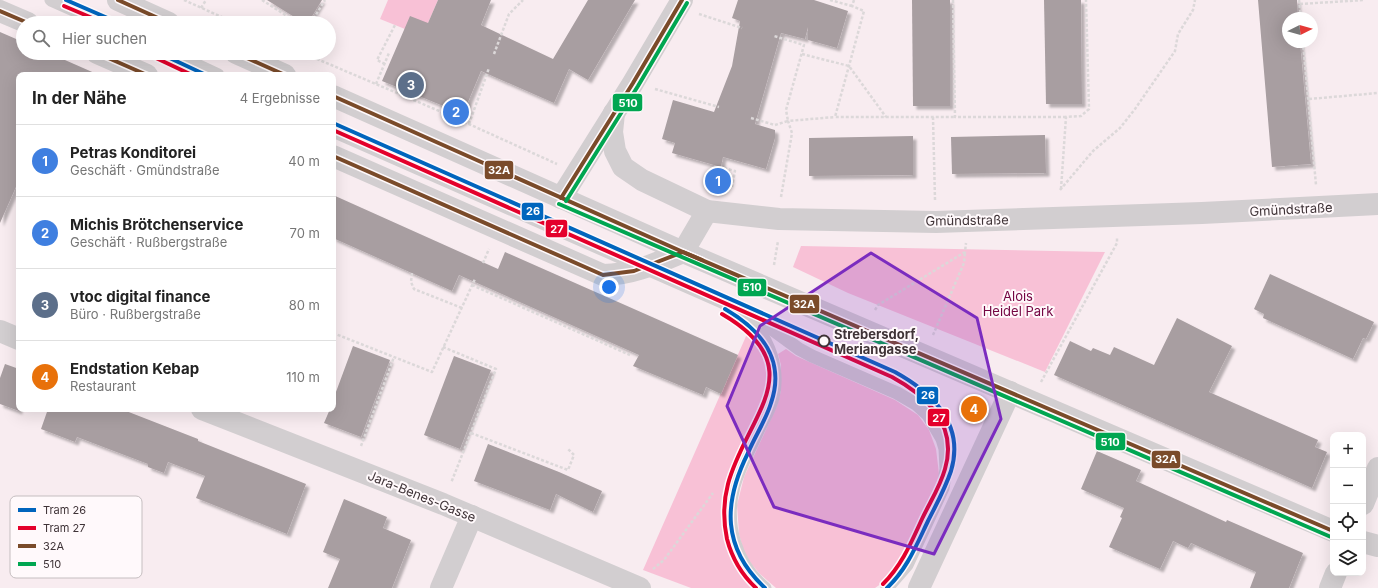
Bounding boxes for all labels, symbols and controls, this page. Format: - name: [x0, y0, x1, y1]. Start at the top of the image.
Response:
- north arrow: [1282, 12, 1318, 48]
- search box: [16, 16, 336, 60]
- icon: search: [30, 27, 52, 49]
- text: Hier suchen: [62, 29, 147, 48]
- pin: 3: [398, 70, 424, 100]
- text: In der Nähe: [32, 88, 127, 108]
- text: 4 Ergebnisse: [240, 90, 320, 106]
- line badge: 510: [612, 93, 643, 112]
- text: 510: [618, 96, 638, 110]
- pin: 2: [443, 97, 469, 127]
- text: Petras Konditorei: [70, 143, 196, 162]
- text: 1: [42, 153, 48, 169]
- text: 40 m: [288, 153, 320, 169]
- line badge: 32A: [484, 160, 514, 180]
- text: Geschäft · Gmündstraße: [70, 162, 220, 178]
- text: 32A: [488, 163, 510, 177]
- pin: 1: [705, 166, 731, 196]
- street label: Gmündstraße: [1249, 199, 1333, 219]
- line badge: 26: [521, 202, 544, 221]
- text: 26: [526, 204, 540, 218]
- street label: Gmündstraße: [925, 211, 1009, 229]
- text: Michis Brötchenservice: [70, 215, 243, 234]
- line badge: 27: [545, 219, 568, 238]
- text: 27: [550, 222, 564, 236]
- text: 2: [41, 225, 49, 241]
- text: 70 m: [290, 225, 320, 241]
- text: Geschäft · Rußbergstraße: [70, 234, 227, 250]
- your location: [599, 277, 619, 297]
- line badge: 510: [737, 278, 767, 297]
- text: 510: [742, 280, 762, 294]
- text: vtoc digital finance: [70, 287, 210, 306]
- park label: Alois Heidel Park: [983, 288, 1053, 319]
- line badge: 32A: [789, 294, 820, 314]
- text: 3: [41, 297, 49, 313]
- text: 80 m: [289, 297, 320, 313]
- text: 32A: [793, 297, 815, 311]
- text: Büro · Rußbergstraße: [70, 306, 201, 322]
- place label: Strebersdorf, Meriangasse: [834, 326, 919, 357]
- marker: Strebersdorf, Meriangasse: [817, 334, 831, 348]
- text: Endstation Kebap: [70, 359, 199, 378]
- text: 4: [41, 369, 49, 385]
- text: 110 m: [286, 369, 320, 385]
- text: Restaurant: [70, 378, 136, 394]
- line badge: 26: [916, 386, 939, 405]
- text: 26: [921, 388, 935, 402]
- pin: 4: [961, 394, 987, 424]
- line badge: 27: [927, 408, 950, 427]
- text: 27: [932, 411, 946, 425]
- line badge: 510: [1095, 432, 1126, 451]
- map controls: [1330, 432, 1366, 576]
- button: +: [1330, 432, 1366, 468]
- text: 510: [1100, 435, 1120, 449]
- line badge: 32A: [1151, 450, 1181, 469]
- text: 32A: [1155, 452, 1177, 466]
- street label: Jara-Benes-Gasse: [366, 467, 478, 525]
- button: −: [1330, 468, 1366, 504]
- legend: [10, 496, 142, 578]
- text: Tram 26: [43, 503, 86, 517]
- button: locate: [1330, 504, 1366, 540]
- text: Tram 27: [43, 521, 85, 535]
- text: 32A: [43, 539, 65, 553]
- button: layers: [1330, 540, 1366, 576]
- text: 510: [43, 557, 61, 571]

